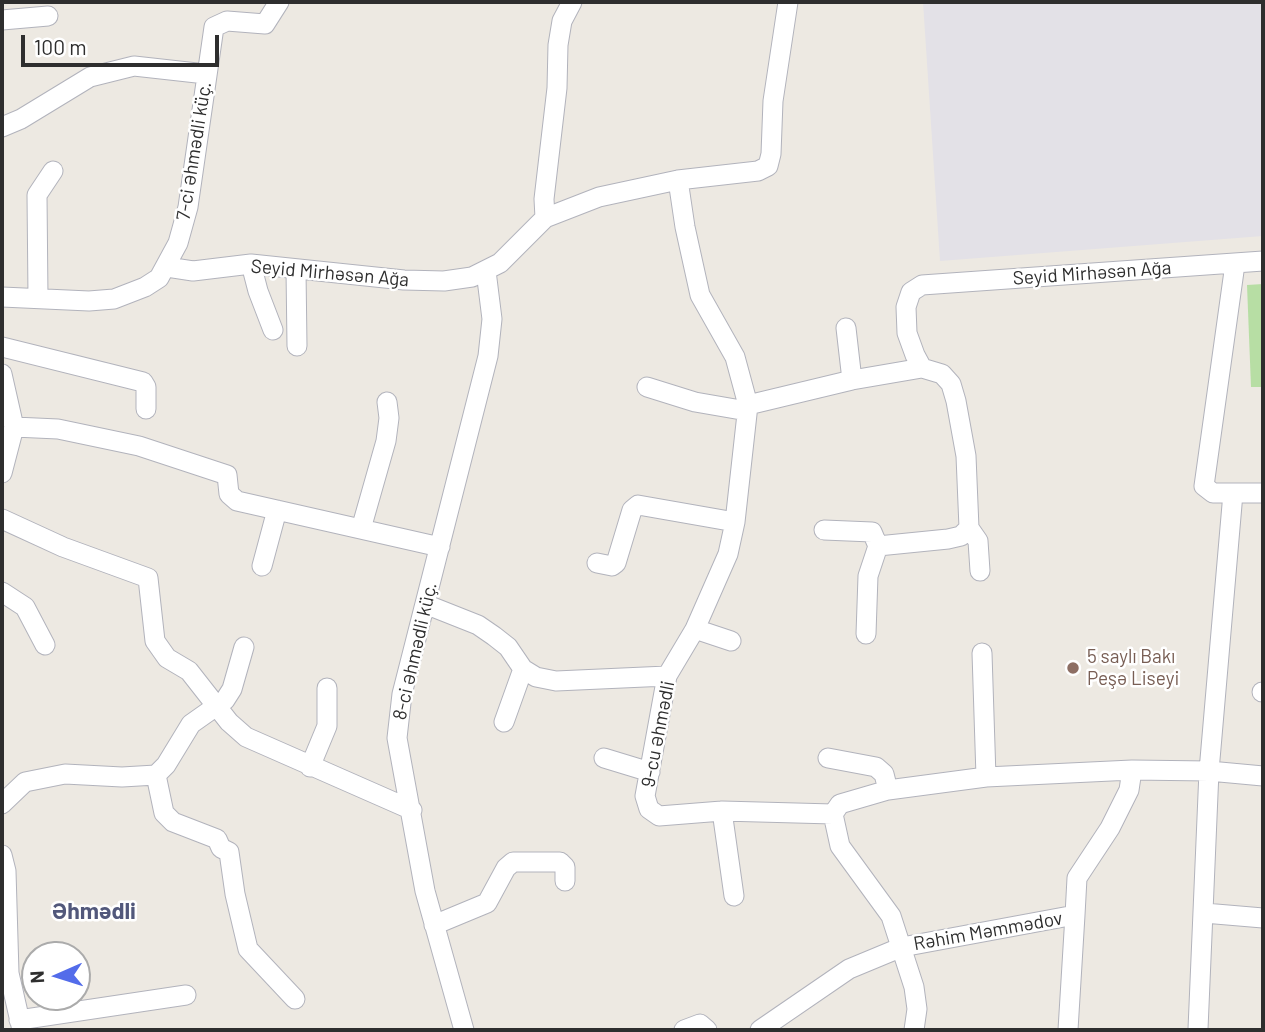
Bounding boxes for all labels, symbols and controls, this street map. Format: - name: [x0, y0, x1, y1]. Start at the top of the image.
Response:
- scale bar: [24, 21, 222, 65]
- text: 100 m: [34, 34, 87, 59]
- street label: 7-ci Əhmədli küç.: [172, 80, 216, 222]
- street label: Seyid Mirhəsən Ağa: [250, 255, 410, 291]
- street label: Seyid Mirhəsən Ağa: [1012, 256, 1172, 290]
- street label: 8-ci Əhmədli küç.: [388, 580, 442, 722]
- place label: 5 saylı Bakı Peşə Liseyi: [1087, 646, 1179, 690]
- marker: 5 saylı Bakı Peşə Liseyi: [1065, 660, 1081, 676]
- street label: 9-cu Əhmədli: [636, 679, 680, 789]
- district label: Əhmədli: [52, 897, 136, 925]
- street label: Rəhim Məmmədov: [912, 907, 1064, 955]
- north arrow: [21, 941, 91, 1011]
- text: N: [25, 970, 48, 984]

